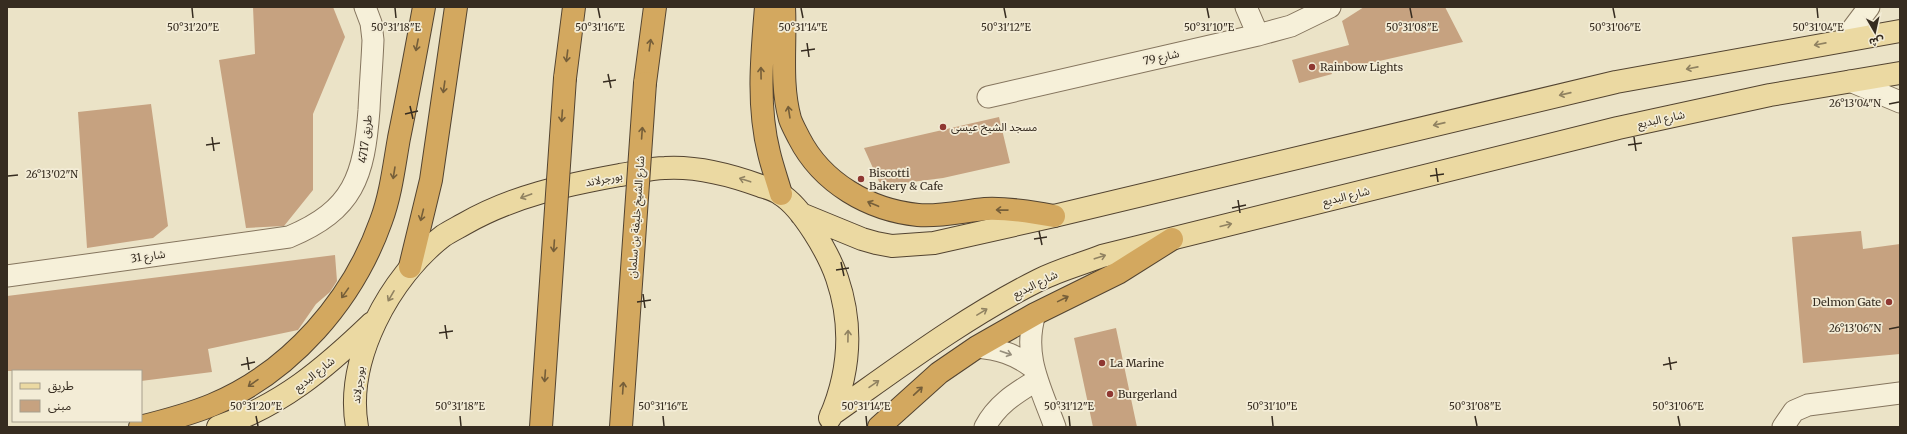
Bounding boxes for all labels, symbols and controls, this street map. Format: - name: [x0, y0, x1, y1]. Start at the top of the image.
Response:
- north arrow: [1855, 12, 1895, 52]
- text: 50°31'20"E: [167, 21, 220, 34]
- text: 50°31'18"E: [371, 21, 422, 34]
- text: 50°31'16"E: [575, 21, 625, 34]
- text: 50°31'14"E: [779, 21, 828, 34]
- text: 50°31'12"E: [981, 21, 1032, 34]
- text: 50°31'10"E: [1184, 21, 1235, 34]
- text: 50°31'08"E: [1386, 21, 1439, 34]
- text: 50°31'06"E: [1589, 21, 1641, 34]
- text: 50°31'04"E: [1793, 21, 1844, 34]
- text: ش: [1868, 34, 1885, 50]
- one-way arrow: [412, 38, 420, 51]
- one-way arrow: [646, 39, 654, 52]
- one-way arrow: [1814, 40, 1827, 48]
- street label: شارع 79: [1141, 46, 1181, 69]
- one-way arrow: [564, 49, 571, 62]
- place label: Rainbow Lights: [1320, 60, 1403, 74]
- marker: Rainbow Lights: [1307, 62, 1317, 72]
- one-way arrow: [1686, 64, 1699, 72]
- one-way arrow: [757, 67, 765, 80]
- one-way arrow: [440, 80, 448, 93]
- one-way arrow: [1559, 91, 1572, 99]
- text: 26°13'04"N: [1829, 97, 1881, 110]
- one-way arrow: [785, 106, 793, 119]
- street label: شارع البديع: [1636, 107, 1687, 132]
- one-way arrow: [559, 109, 566, 122]
- street label: طريق 4717: [355, 114, 375, 164]
- place label: مسجد الشيخ عيسى: [951, 120, 1038, 135]
- one-way arrow: [1432, 121, 1445, 129]
- marker: مسجد الشيخ عيسى: [938, 122, 948, 132]
- one-way arrow: [638, 127, 645, 140]
- street label: شارع الشيخ خليفة بن سلمان: [625, 155, 648, 279]
- one-way arrow: [390, 166, 398, 179]
- place label: Biscotti Bakery & Cafe: [869, 166, 943, 193]
- text: 26°13'02"N: [26, 168, 78, 181]
- street label: بورجرلاند: [584, 169, 624, 189]
- marker: Biscotti Bakery & Cafe: [856, 174, 866, 184]
- one-way arrow: [738, 176, 751, 183]
- street label: شارع البديع: [1321, 183, 1372, 210]
- one-way arrow: [520, 193, 533, 200]
- one-way arrow: [868, 200, 880, 207]
- one-way arrow: [996, 206, 1009, 214]
- one-way arrow: [418, 208, 426, 221]
- one-way arrow: [1219, 221, 1232, 229]
- one-way arrow: [550, 239, 557, 252]
- street label: شارع 31: [130, 247, 167, 266]
- one-way arrow: [1093, 253, 1105, 261]
- street label: شارع البديع: [1010, 267, 1061, 302]
- one-way arrow: [341, 287, 349, 298]
- one-way arrow: [386, 290, 394, 302]
- one-way arrow: [1057, 295, 1069, 303]
- place label: Delmon Gate: [1813, 295, 1881, 309]
- marker: Delmon Gate: [1884, 297, 1894, 307]
- one-way arrow: [976, 307, 988, 315]
- text: 26°13'06"N: [1829, 322, 1881, 335]
- one-way arrow: [844, 330, 852, 343]
- one-way arrow: [1000, 349, 1012, 357]
- street label: شارع البديع: [291, 353, 338, 395]
- place label: La Marine: [1110, 356, 1164, 370]
- marker: La Marine: [1097, 358, 1107, 368]
- street label: بورجرلاند: [349, 365, 367, 404]
- one-way arrow: [541, 369, 548, 382]
- legend: [12, 370, 142, 422]
- text: طريق: [48, 378, 74, 394]
- one-way arrow: [247, 379, 258, 387]
- one-way arrow: [869, 380, 880, 388]
- one-way arrow: [620, 382, 627, 395]
- one-way arrow: [913, 387, 923, 396]
- place label: Burgerland: [1118, 387, 1177, 401]
- marker: Burgerland: [1105, 389, 1115, 399]
- text: مبنى: [48, 398, 71, 413]
- text: 50°31'20"E: [230, 400, 283, 413]
- text: 50°31'18"E: [435, 400, 486, 413]
- text: 50°31'16"E: [638, 400, 688, 413]
- text: 50°31'14"E: [842, 400, 891, 413]
- text: 50°31'12"E: [1044, 400, 1095, 413]
- text: 50°31'10"E: [1247, 400, 1298, 413]
- text: 50°31'08"E: [1449, 400, 1502, 413]
- text: 50°31'06"E: [1652, 400, 1704, 413]

